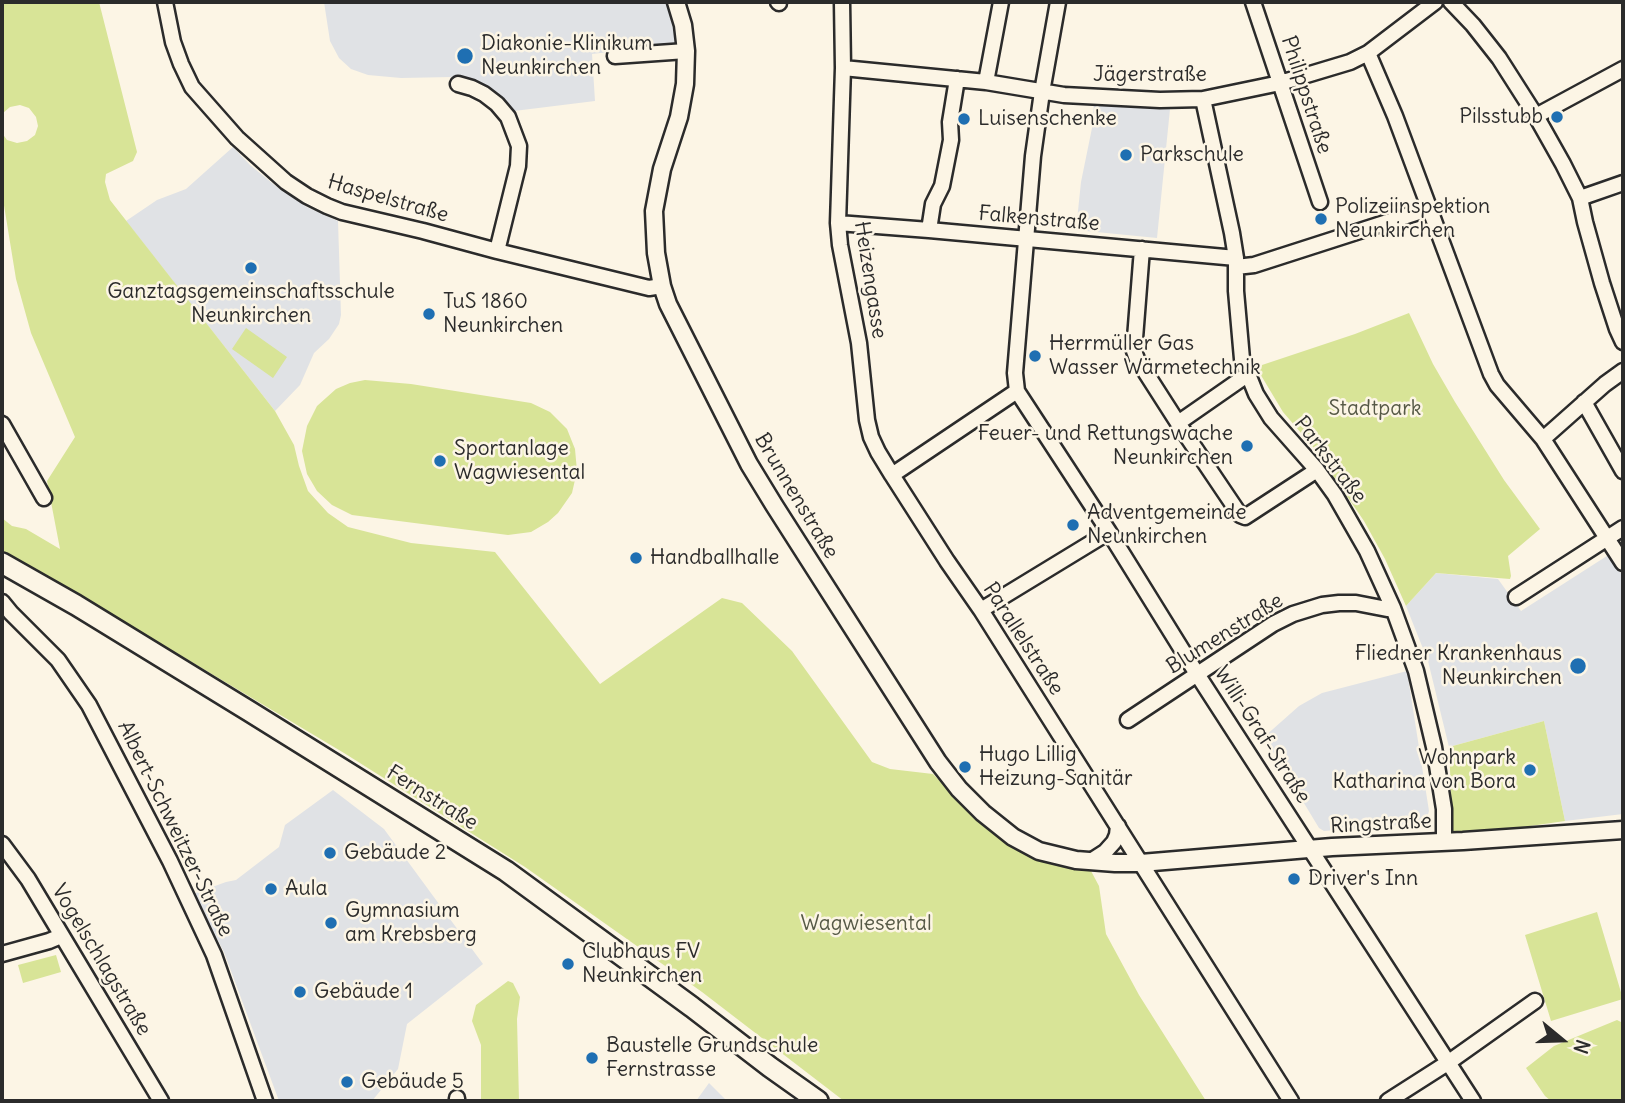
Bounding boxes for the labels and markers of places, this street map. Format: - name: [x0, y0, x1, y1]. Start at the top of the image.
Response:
- place label: Diakonie-Klinikum Neunkirchen: [481, 31, 653, 81]
- marker: Diakonie-Klinikum Neunkirchen: [455, 46, 475, 66]
- place label: Pilsstubb: [1459, 104, 1543, 130]
- place label: Luisenschenke: [978, 106, 1117, 132]
- marker: Pilsstubb: [1549, 109, 1565, 125]
- marker: Luisenschenke: [956, 111, 972, 127]
- place label: Parkschule: [1140, 142, 1244, 168]
- marker: Parkschule: [1118, 147, 1134, 163]
- place label: Polizeiinspektion Neunkirchen: [1335, 194, 1490, 244]
- marker: Polizeiinspektion Neunkirchen: [1313, 211, 1329, 227]
- marker: Ganztagsgemeinschaftsschule Neunkirchen: [243, 260, 259, 276]
- place label: Ganztagsgemeinschaftsschule Neunkirchen: [107, 279, 395, 329]
- place label: TuS 1860 Neunkirchen: [443, 289, 563, 339]
- marker: TuS 1860 Neunkirchen: [421, 306, 437, 322]
- place label: Herrmüller Gas Wasser Wärmetechnik: [1049, 331, 1261, 381]
- marker: Herrmüller Gas Wasser Wärmetechnik: [1027, 348, 1043, 364]
- place label: Feuer- und Rettungswache Neunkirchen: [978, 421, 1233, 471]
- place label: Sportanlage Wagwiesental: [454, 436, 585, 486]
- marker: Feuer- und Rettungswache Neunkirchen: [1239, 438, 1255, 454]
- marker: Sportanlage Wagwiesental: [432, 453, 448, 469]
- place label: Adventgemeinde Neunkirchen: [1087, 500, 1247, 550]
- marker: Adventgemeinde Neunkirchen: [1065, 517, 1081, 533]
- place label: Handballhalle: [650, 545, 779, 571]
- marker: Handballhalle: [628, 550, 644, 566]
- place label: Fliedner Krankenhaus Neunkirchen: [1355, 641, 1562, 691]
- marker: Fliedner Krankenhaus Neunkirchen: [1568, 656, 1588, 676]
- place label: Hugo Lillig Heizung-Sanitär: [979, 742, 1133, 792]
- place label: Wohnpark Katharina von Bora: [1333, 745, 1516, 795]
- marker: Hugo Lillig Heizung-Sanitär: [957, 759, 973, 775]
- marker: Wohnpark Katharina von Bora: [1522, 762, 1538, 778]
- place label: Gebäude 2: [344, 840, 446, 866]
- marker: Gebäude 2: [322, 845, 338, 861]
- place label: Driver's Inn: [1308, 866, 1418, 892]
- marker: Driver's Inn: [1286, 871, 1302, 887]
- place label: Aula: [285, 876, 327, 902]
- marker: Aula: [263, 881, 279, 897]
- place label: Gymnasium am Krebsberg: [345, 898, 477, 948]
- marker: Gymnasium am Krebsberg: [323, 915, 339, 931]
- place label: Clubhaus FV Neunkirchen: [582, 939, 702, 989]
- marker: Clubhaus FV Neunkirchen: [560, 956, 576, 972]
- place label: Gebäude 1: [314, 979, 413, 1005]
- marker: Gebäude 1: [292, 984, 308, 1000]
- place label: Baustelle Grundschule Fernstrasse: [606, 1033, 818, 1083]
- marker: Baustelle Grundschule Fernstrasse: [584, 1050, 600, 1066]
- place label: Gebäude 5: [361, 1069, 464, 1095]
- marker: Gebäude 5: [339, 1074, 355, 1090]

